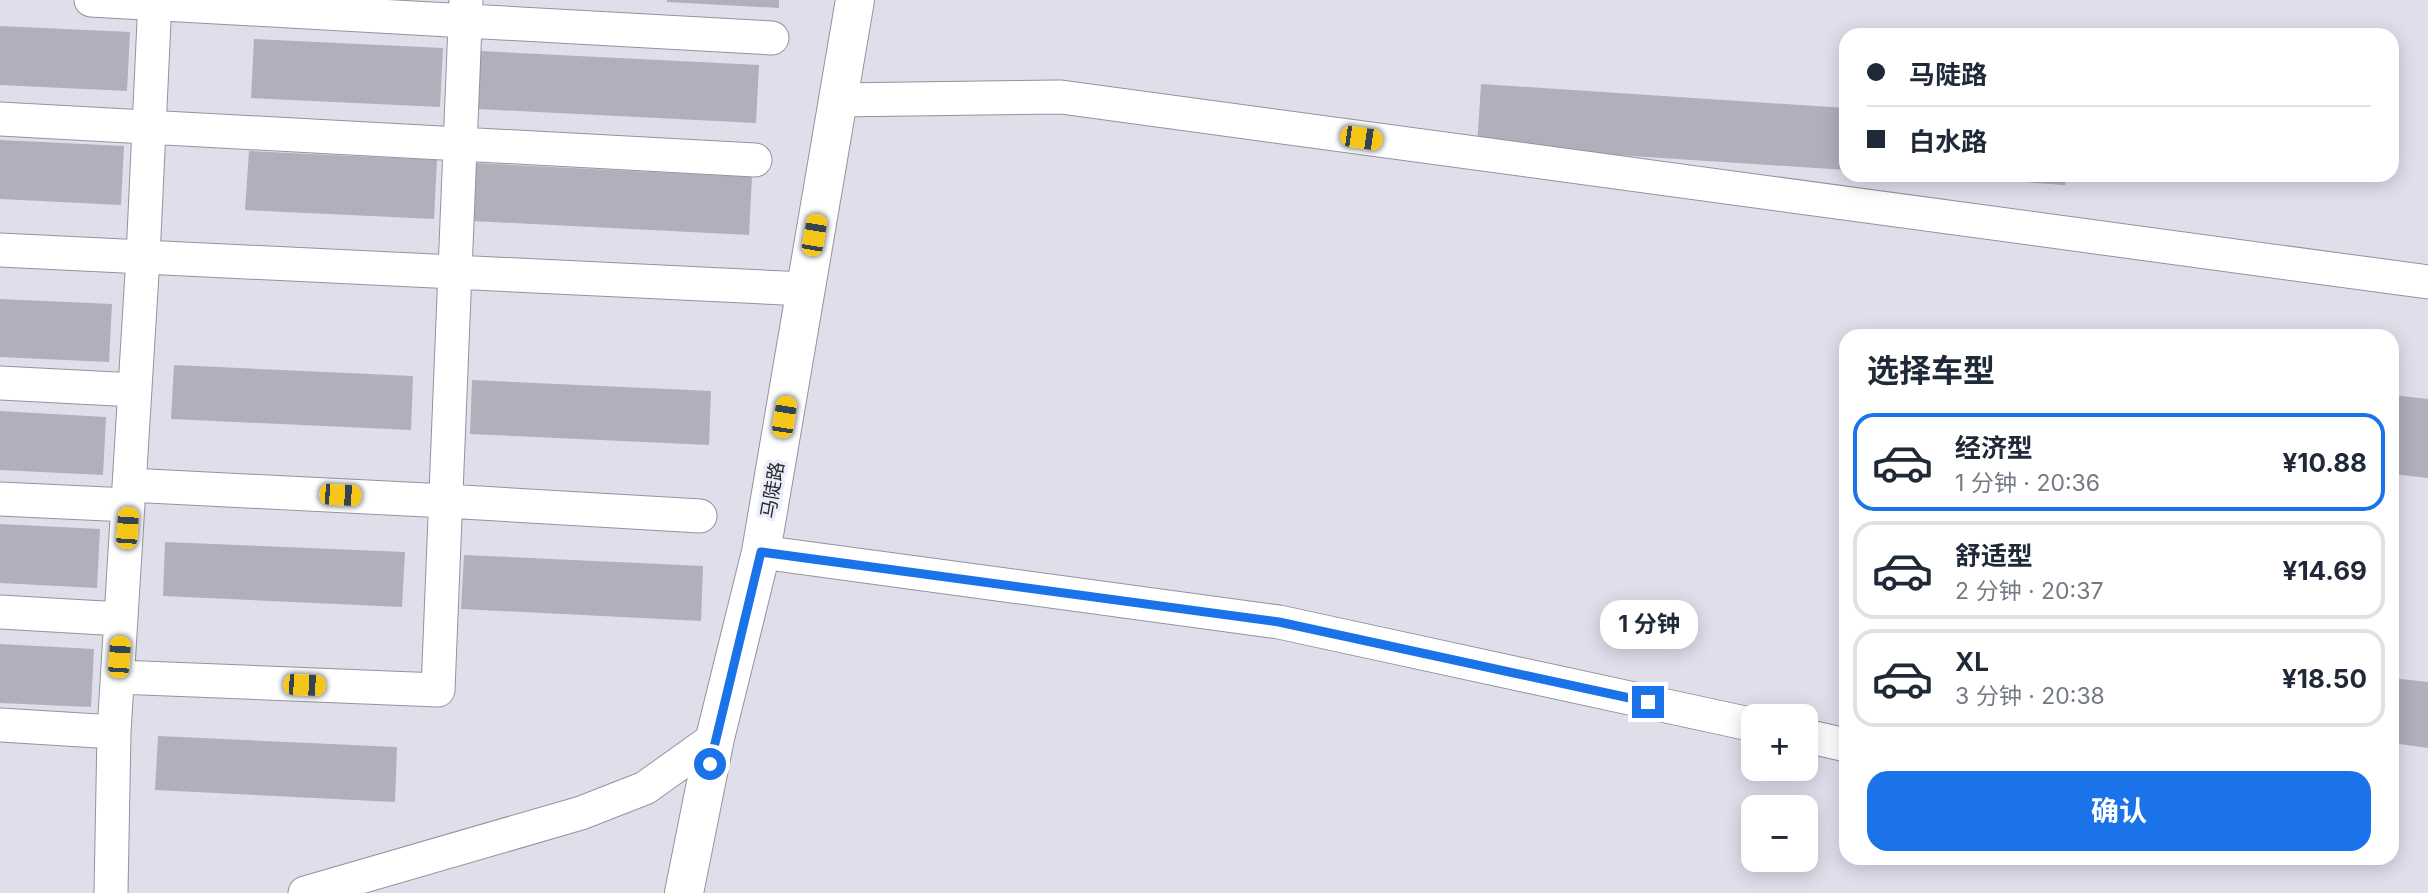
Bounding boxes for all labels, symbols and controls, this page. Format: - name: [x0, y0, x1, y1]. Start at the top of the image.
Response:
- text: 马陡路: [1909, 59, 1987, 90]
- car: [1339, 125, 1384, 151]
- text: 白水路: [1909, 126, 1987, 157]
- car: [801, 212, 828, 258]
- text: 选择车型: [1867, 351, 1995, 390]
- car: [771, 395, 798, 439]
- icon: car: [1871, 431, 1934, 494]
- text: 经济型: [1955, 432, 2033, 463]
- text: ¥10.88: [2282, 447, 2367, 478]
- street label: 马陡路: [756, 460, 789, 520]
- text: 1 分钟 · 20:36: [1955, 469, 2100, 497]
- car: [319, 483, 362, 507]
- car: [116, 506, 139, 550]
- icon: car: [1871, 539, 1934, 602]
- text: 舒适型: [1955, 540, 2033, 571]
- text: ¥14.69: [2283, 555, 2367, 586]
- text: 2 分钟 · 20:37: [1955, 577, 2103, 605]
- callout: 1 分钟: [1599, 600, 1697, 650]
- text: 1 分钟: [1618, 610, 1680, 638]
- car: [108, 635, 131, 679]
- text: XL: [1955, 646, 1989, 677]
- icon: car: [1871, 647, 1934, 710]
- text: ¥18.50: [2282, 663, 2367, 694]
- car: [283, 674, 326, 696]
- text: 3 分钟 · 20:38: [1955, 682, 2105, 710]
- route end: [1632, 686, 1664, 718]
- map controls: [1741, 704, 1818, 872]
- button: +: [1741, 704, 1818, 781]
- route start: [694, 748, 726, 780]
- button: 确认: [1867, 771, 2371, 851]
- button: −: [1741, 795, 1818, 872]

